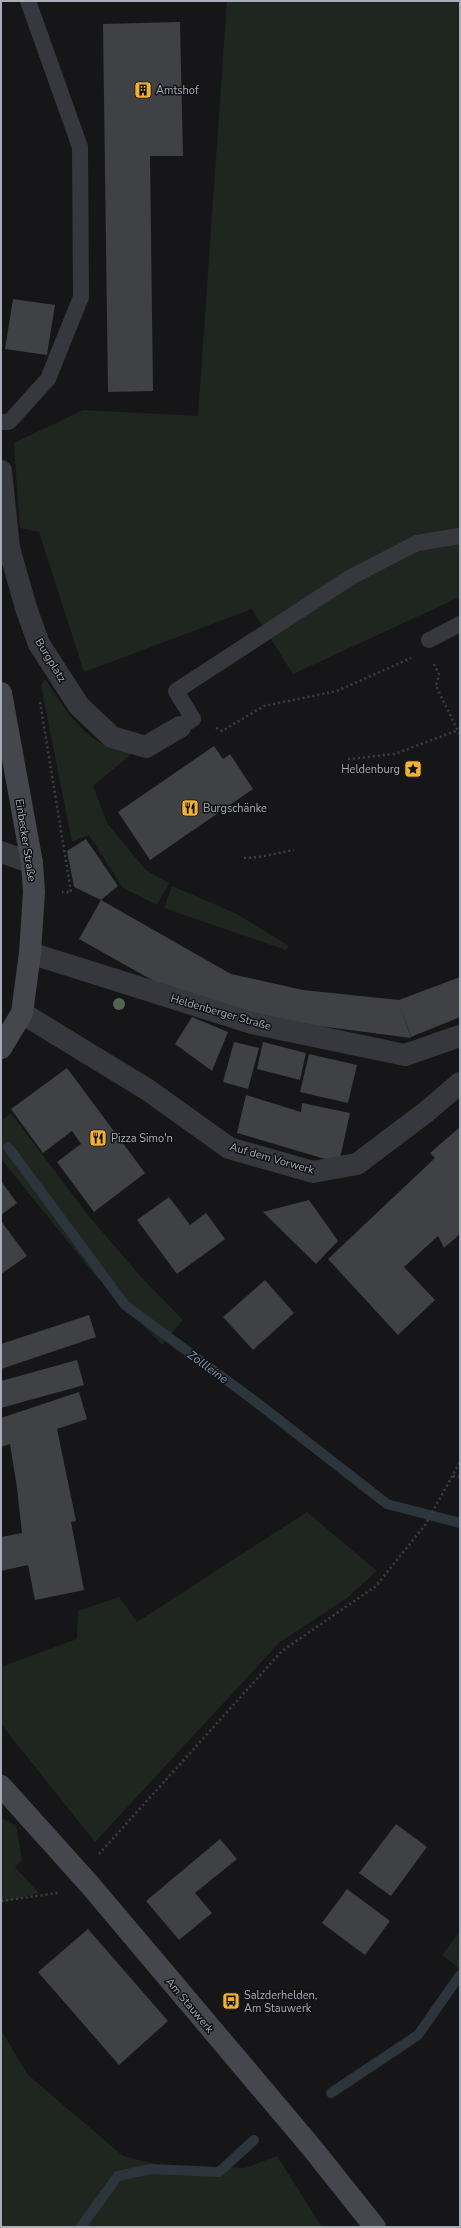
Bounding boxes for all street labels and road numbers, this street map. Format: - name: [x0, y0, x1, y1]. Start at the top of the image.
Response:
- street label: Burgplatz: [32, 636, 69, 685]
- street label: Einbecker Straße: [12, 798, 39, 883]
- street label: Heldenberger Straße: [169, 991, 273, 1034]
- street label: Auf dem Vorwerk: [228, 1139, 316, 1178]
- street label: Am Stauwerk: [162, 1975, 217, 2036]

